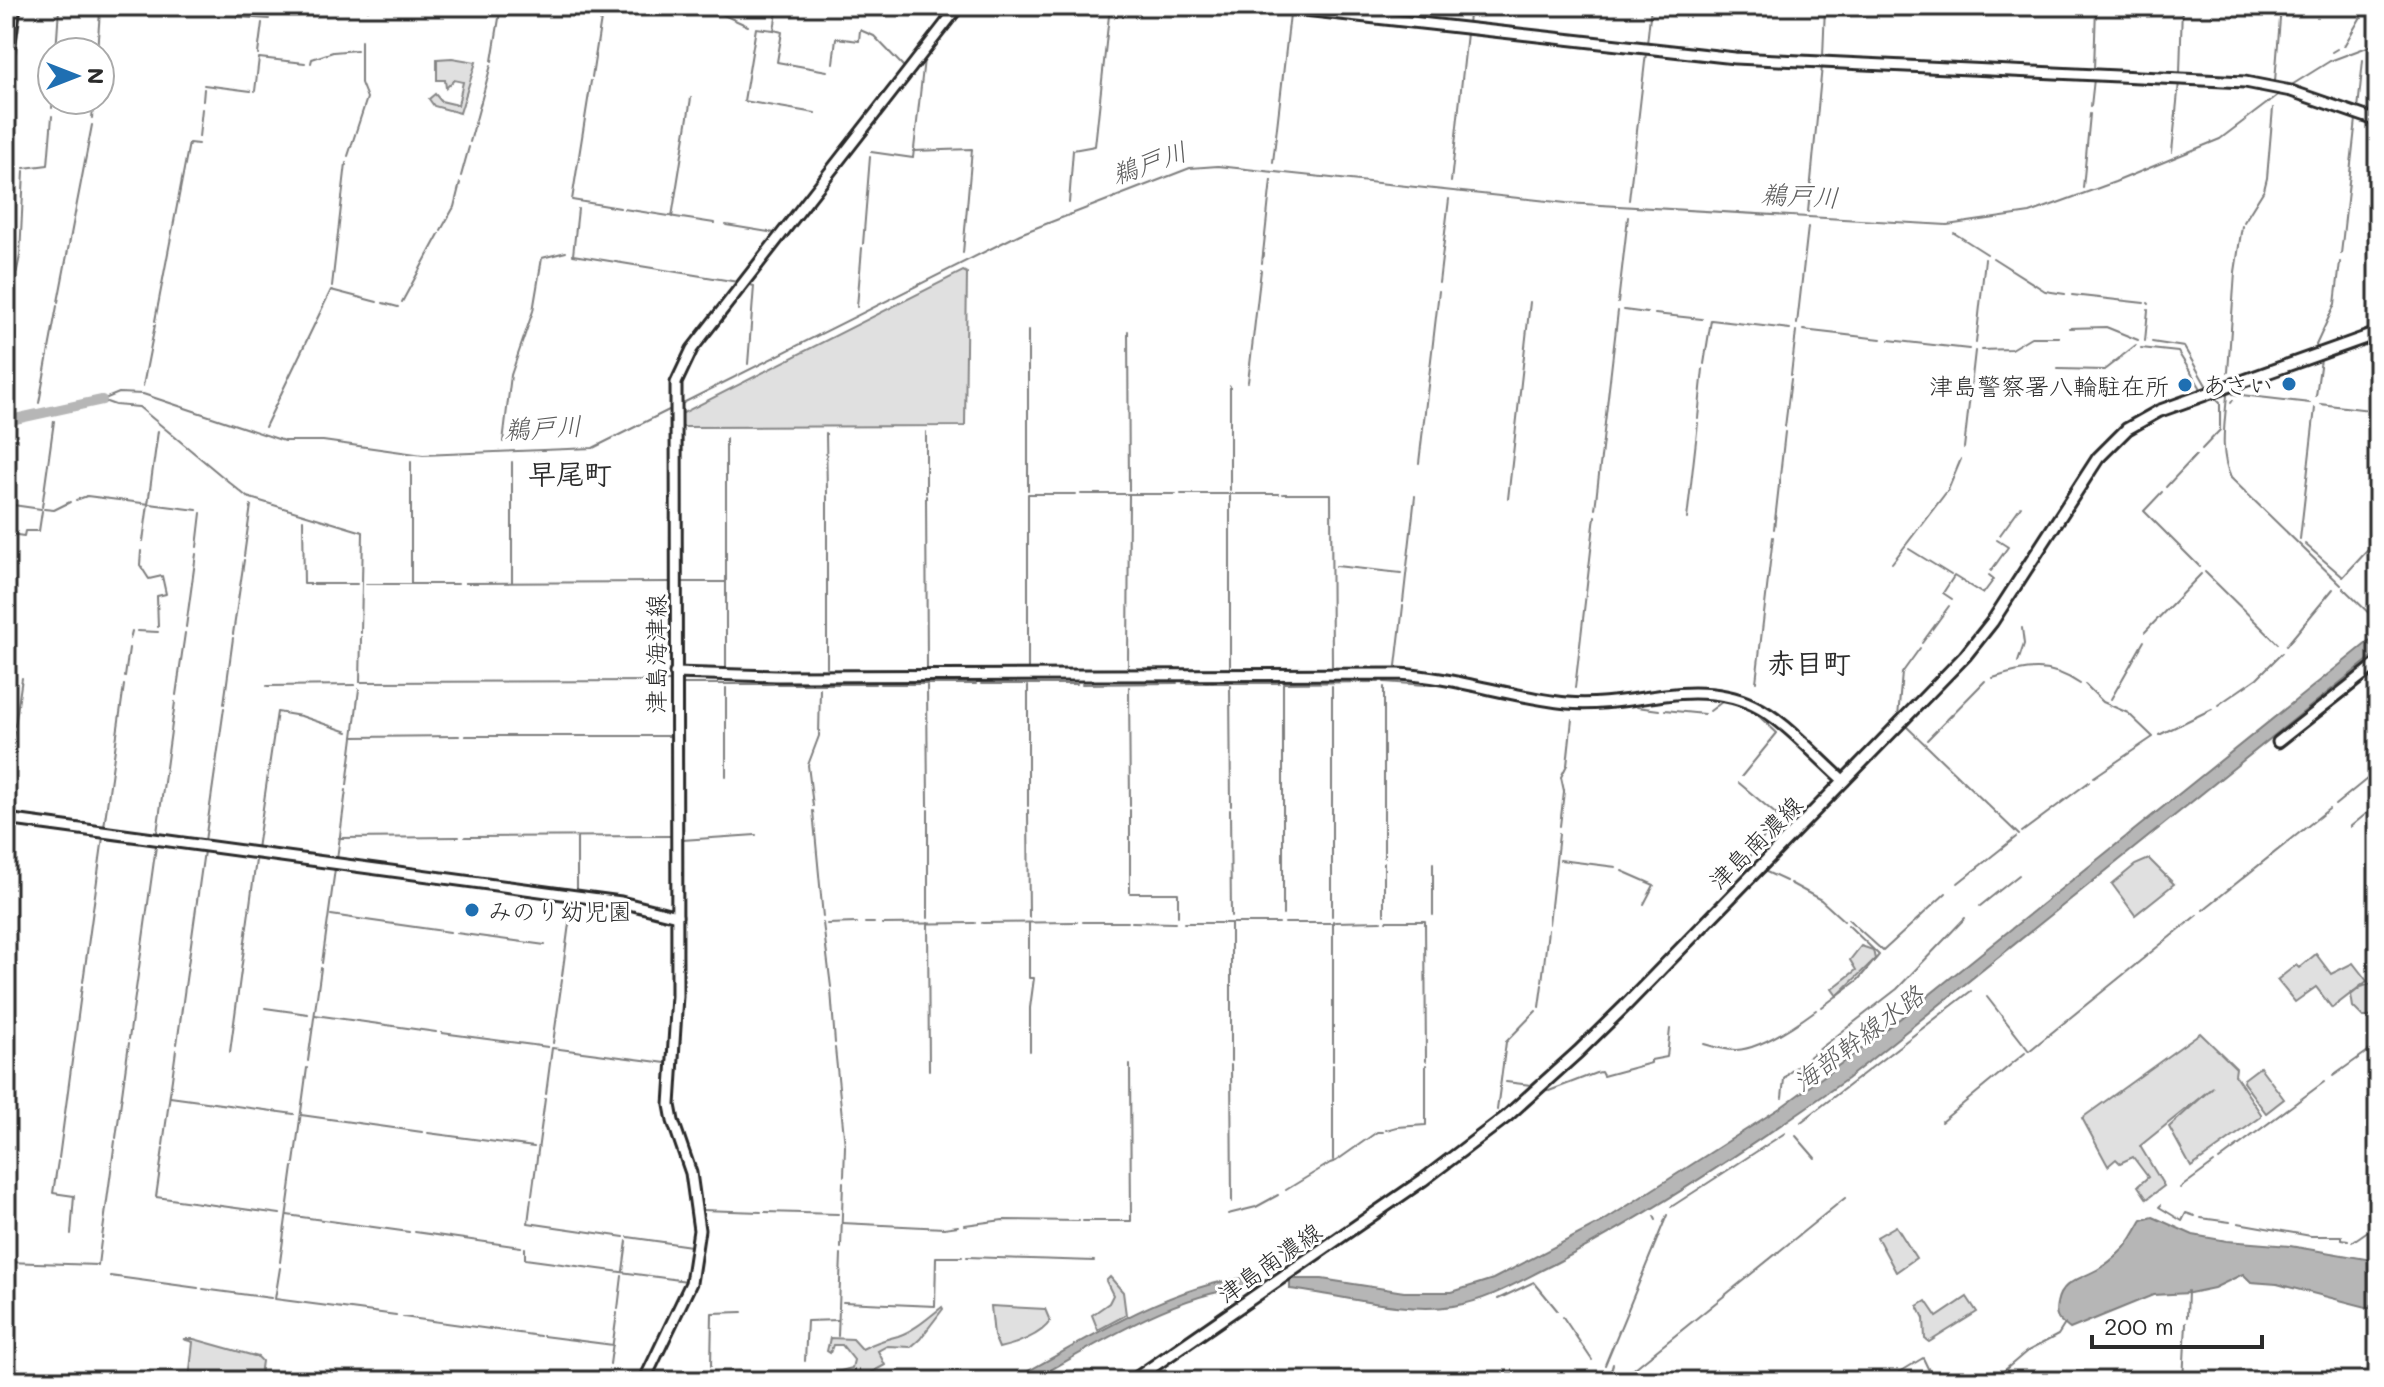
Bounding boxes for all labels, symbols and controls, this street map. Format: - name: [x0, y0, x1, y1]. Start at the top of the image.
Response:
- north arrow: [36, 36, 116, 116]
- text: N: [82, 68, 111, 84]
- water label: 鵜戸川: [1107, 133, 1191, 191]
- water label: 鵜戸川: [1760, 176, 1840, 214]
- place label: あさい: [2202, 369, 2273, 400]
- place label: 津島警察署八輪駐在所: [1929, 370, 2169, 401]
- marker: あさい: [2280, 375, 2298, 393]
- marker: 津島警察署八輪駐在所: [2176, 376, 2194, 394]
- water label: 鵜戸川: [503, 408, 583, 446]
- district label: 早尾町: [528, 455, 612, 491]
- street label: 津島海津線: [640, 594, 671, 714]
- district label: 赤目町: [1767, 644, 1851, 680]
- street label: 津島南濃線: [1702, 789, 1808, 895]
- place label: みのり幼児園: [488, 895, 632, 926]
- marker: みのり幼児園: [463, 901, 481, 919]
- water label: 海部幹線水路: [1785, 976, 1932, 1099]
- street label: 津島南濃線: [1211, 1215, 1327, 1309]
- scale bar: [2092, 1299, 2262, 1349]
- text: 200 m: [2104, 1310, 2174, 1341]

